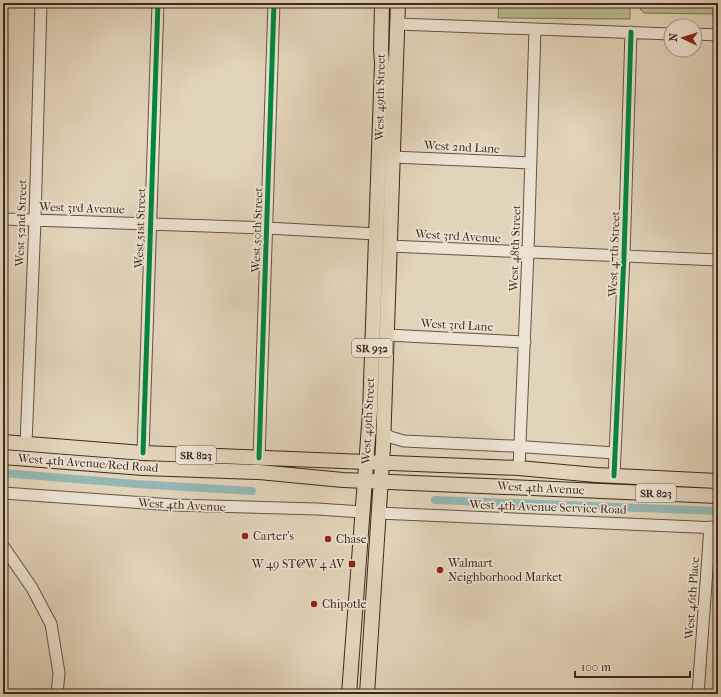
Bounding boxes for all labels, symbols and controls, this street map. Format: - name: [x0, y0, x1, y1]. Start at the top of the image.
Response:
- north arrow: [663, 18, 703, 58]
- text: N: [667, 32, 680, 42]
- street label: West 49th Street: [372, 53, 388, 142]
- street label: West 2nd Lane: [423, 138, 500, 156]
- street label: West 52nd Street: [12, 178, 30, 268]
- street label: West 50th Street: [248, 186, 266, 274]
- street label: West 51st Street: [132, 187, 148, 270]
- street label: West 3rd Avenue: [38, 199, 125, 216]
- street label: West 48th Street: [506, 204, 524, 293]
- street label: West 47th Street: [605, 210, 623, 298]
- street label: West 3rd Avenue: [414, 227, 501, 245]
- street label: West 3rd Lane: [419, 316, 494, 334]
- road number: SR 932: [352, 339, 392, 357]
- street label: West 49th Street: [359, 377, 377, 466]
- road number: SR 823: [176, 446, 216, 464]
- street label: West 4th Avenue/Red Road: [16, 451, 159, 475]
- street label: West 4th Avenue: [496, 479, 585, 497]
- road number: SR 823: [636, 484, 676, 502]
- street label: West 4th Avenue: [137, 496, 226, 514]
- street label: West 4th Avenue Service Road: [468, 497, 627, 517]
- place label: Carter's: [253, 529, 295, 543]
- marker: Carter's: [240, 531, 250, 541]
- place label: Chase: [336, 532, 367, 546]
- marker: Chase: [323, 534, 333, 544]
- place label: Walmart Neighborhood Market: [447, 556, 563, 584]
- street label: West 46th Place: [682, 556, 702, 641]
- place label: W 49 ST@W 4 AV: [251, 557, 345, 571]
- marker: W 49 ST@W 4 AV: [347, 559, 357, 569]
- marker: Walmart Neighborhood Market: [435, 565, 445, 575]
- place label: Chipotle: [322, 597, 366, 611]
- marker: Chipotle: [309, 599, 319, 609]
- scale bar: [575, 653, 690, 679]
- text: 100 m: [581, 660, 611, 674]

